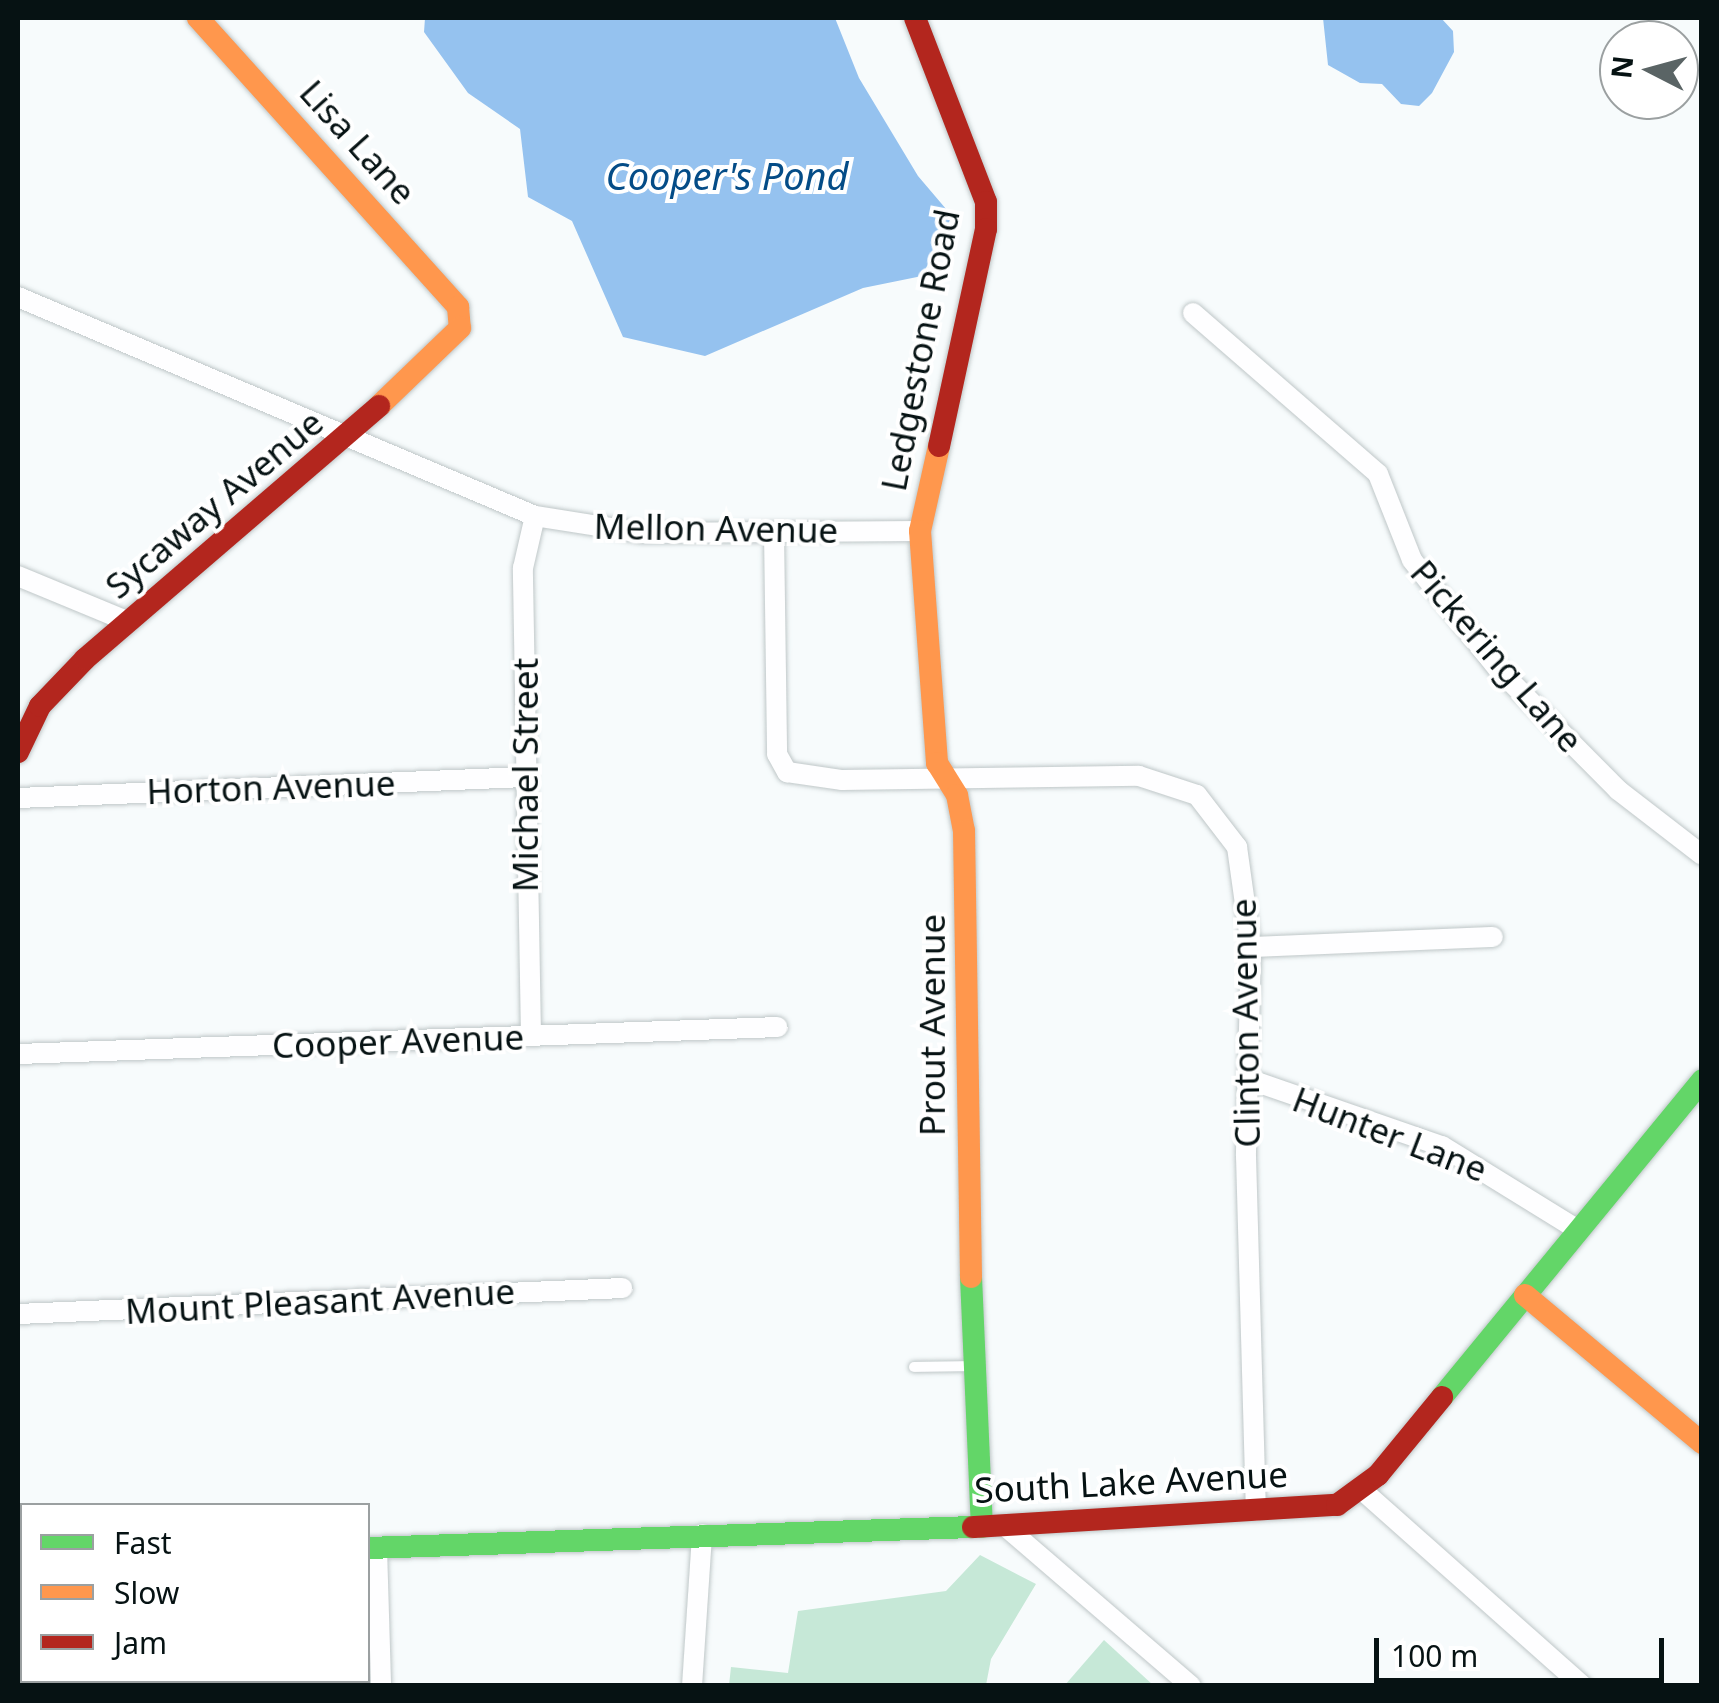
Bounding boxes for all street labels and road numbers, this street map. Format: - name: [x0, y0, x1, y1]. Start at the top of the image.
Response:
- street label: Lisa Lane: [291, 71, 425, 213]
- street label: Ledgestone Road: [872, 206, 968, 494]
- street label: Sycaway Avenue: [97, 401, 331, 607]
- street label: Mellon Avenue: [593, 505, 839, 551]
- street label: Pickering Lane: [1402, 551, 1592, 761]
- street label: Michael Street: [504, 658, 546, 892]
- street label: Horton Avenue: [146, 762, 396, 812]
- street label: Clinton Avenue: [1222, 898, 1268, 1148]
- street label: Prout Avenue: [911, 914, 953, 1136]
- street label: Cooper Avenue: [271, 1016, 525, 1066]
- street label: Hunter Lane: [1287, 1078, 1493, 1190]
- street label: Mount Pleasant Avenue: [124, 1270, 516, 1332]
- street label: South Lake Avenue: [973, 1453, 1289, 1511]

